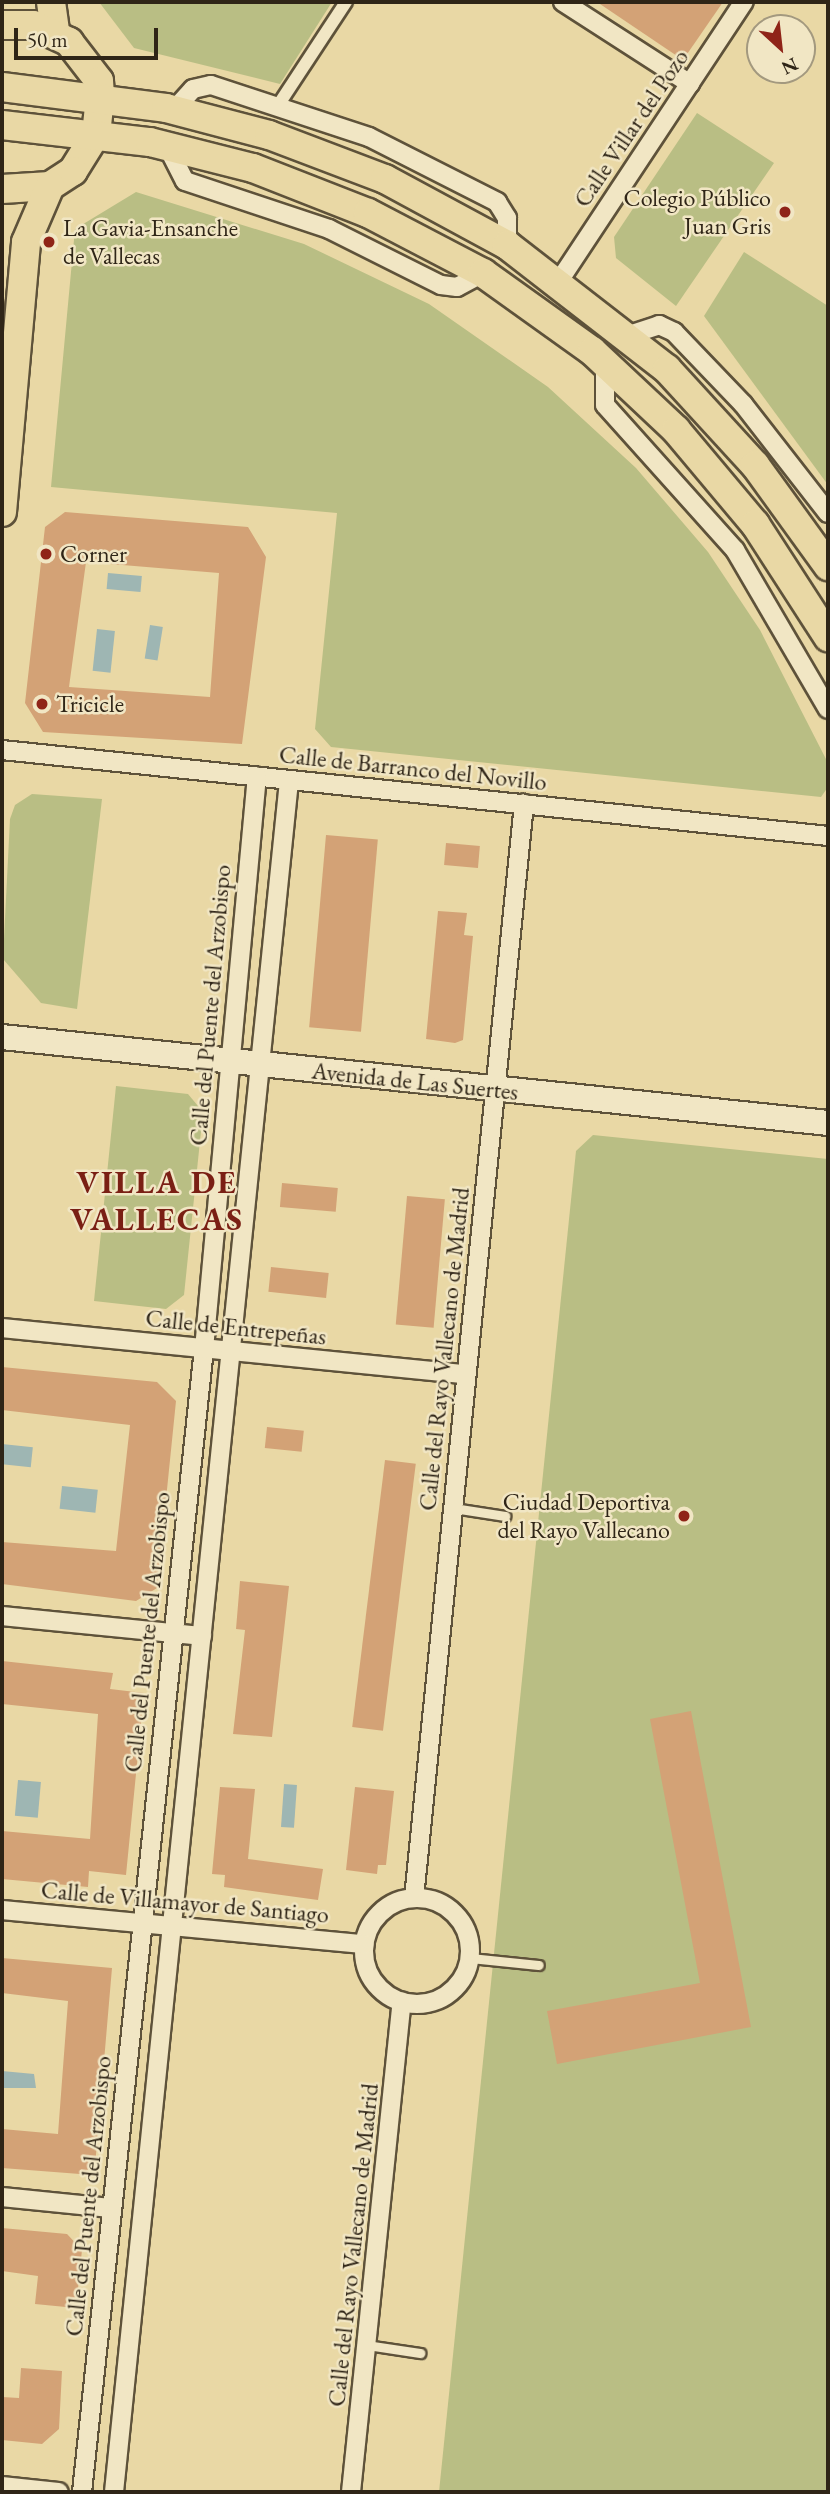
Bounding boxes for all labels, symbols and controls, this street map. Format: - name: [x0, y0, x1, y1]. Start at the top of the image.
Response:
- scale bar: [18, 14, 161, 58]
- north arrow: [746, 14, 816, 84]
- text: 50 m: [27, 26, 68, 53]
- street label: Calle Villar del Pozo: [568, 44, 694, 212]
- text: N: [777, 52, 802, 81]
- place label: Colegio Público Juan Gris: [624, 184, 771, 240]
- marker: Colegio Público Juan Gris: [777, 204, 793, 220]
- place label: La Gavia-Ensanche de Vallecas: [63, 214, 238, 270]
- marker: La Gavia-Ensanche de Vallecas: [41, 234, 57, 250]
- place label: Corner: [60, 540, 127, 568]
- marker: Corner: [38, 546, 54, 562]
- place label: Tricicle: [56, 690, 124, 718]
- marker: Tricicle: [34, 696, 50, 712]
- street label: Calle de Barranco del Novillo: [278, 740, 548, 796]
- street label: Calle del Puente del Arzobispo: [183, 863, 237, 1147]
- street label: Avenida de Las Suertes: [310, 1056, 520, 1106]
- district label: VILLA DE VALLECAS: [71, 1164, 243, 1239]
- street label: Calle del Rayo Vallecano de Madrid: [413, 1186, 475, 1512]
- street label: Calle de Entrepeñas: [144, 1303, 328, 1351]
- place label: Ciudad Deportiva del Rayo Vallecano: [497, 1488, 670, 1544]
- street label: Calle del Puente del Arzobispo: [118, 1490, 176, 1774]
- marker: Ciudad Deportiva del Rayo Vallecano: [676, 1508, 692, 1524]
- street label: Calle de Villamayor de Santiago: [40, 1875, 330, 1929]
- street label: Calle del Puente del Arzobispo: [59, 2054, 117, 2338]
- street label: Calle del Rayo Vallecano de Madrid: [322, 2082, 384, 2408]

